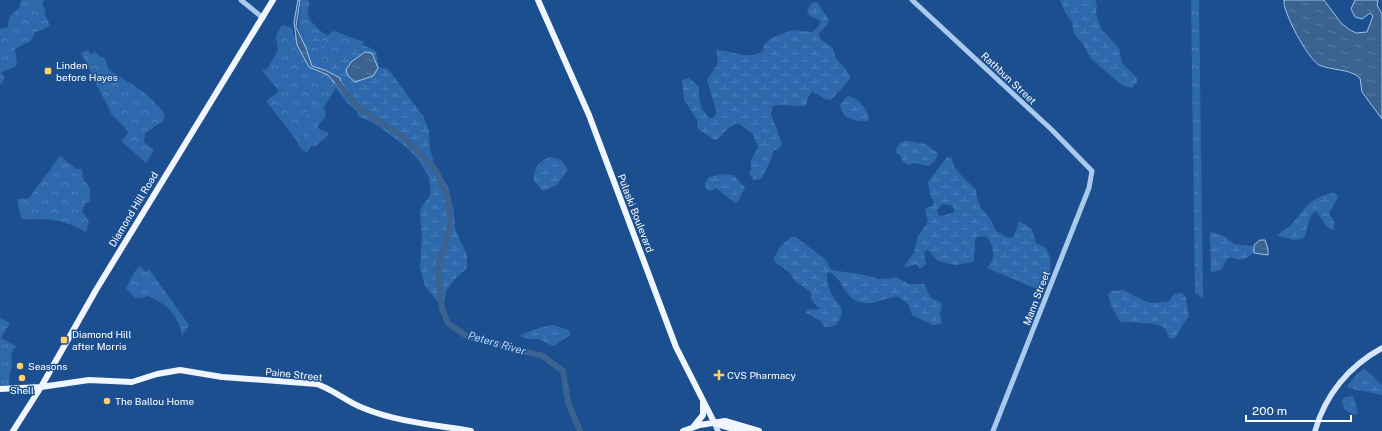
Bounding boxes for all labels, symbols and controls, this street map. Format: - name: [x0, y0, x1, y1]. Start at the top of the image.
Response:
- street label: Rathbun Street: [979, 49, 1039, 107]
- place label: Linden before Hayes: [56, 59, 118, 83]
- marker: Linden before Hayes: [43, 66, 53, 76]
- street label: Diamond Hill Road: [106, 169, 160, 249]
- street label: Pulaski Boulevard: [616, 172, 656, 254]
- street label: Mann Street: [1020, 269, 1052, 327]
- place label: Diamond Hill after Morris: [72, 328, 132, 352]
- water label: Peters River: [467, 329, 528, 357]
- marker: Diamond Hill after Morris: [59, 335, 69, 345]
- place label: Seasons: [28, 360, 67, 372]
- marker: Seasons: [15, 361, 25, 371]
- street label: Paine Street: [265, 365, 323, 383]
- place label: CVS Pharmacy: [727, 369, 797, 381]
- marker: CVS Pharmacy: [714, 370, 724, 380]
- marker: Shell: [17, 373, 27, 383]
- place label: Shell: [10, 384, 34, 396]
- place label: The Ballou Home: [115, 395, 194, 407]
- marker: The Ballou Home: [102, 396, 112, 406]
- scale bar: [1246, 397, 1351, 423]
- text: 200 m: [1252, 404, 1287, 418]

